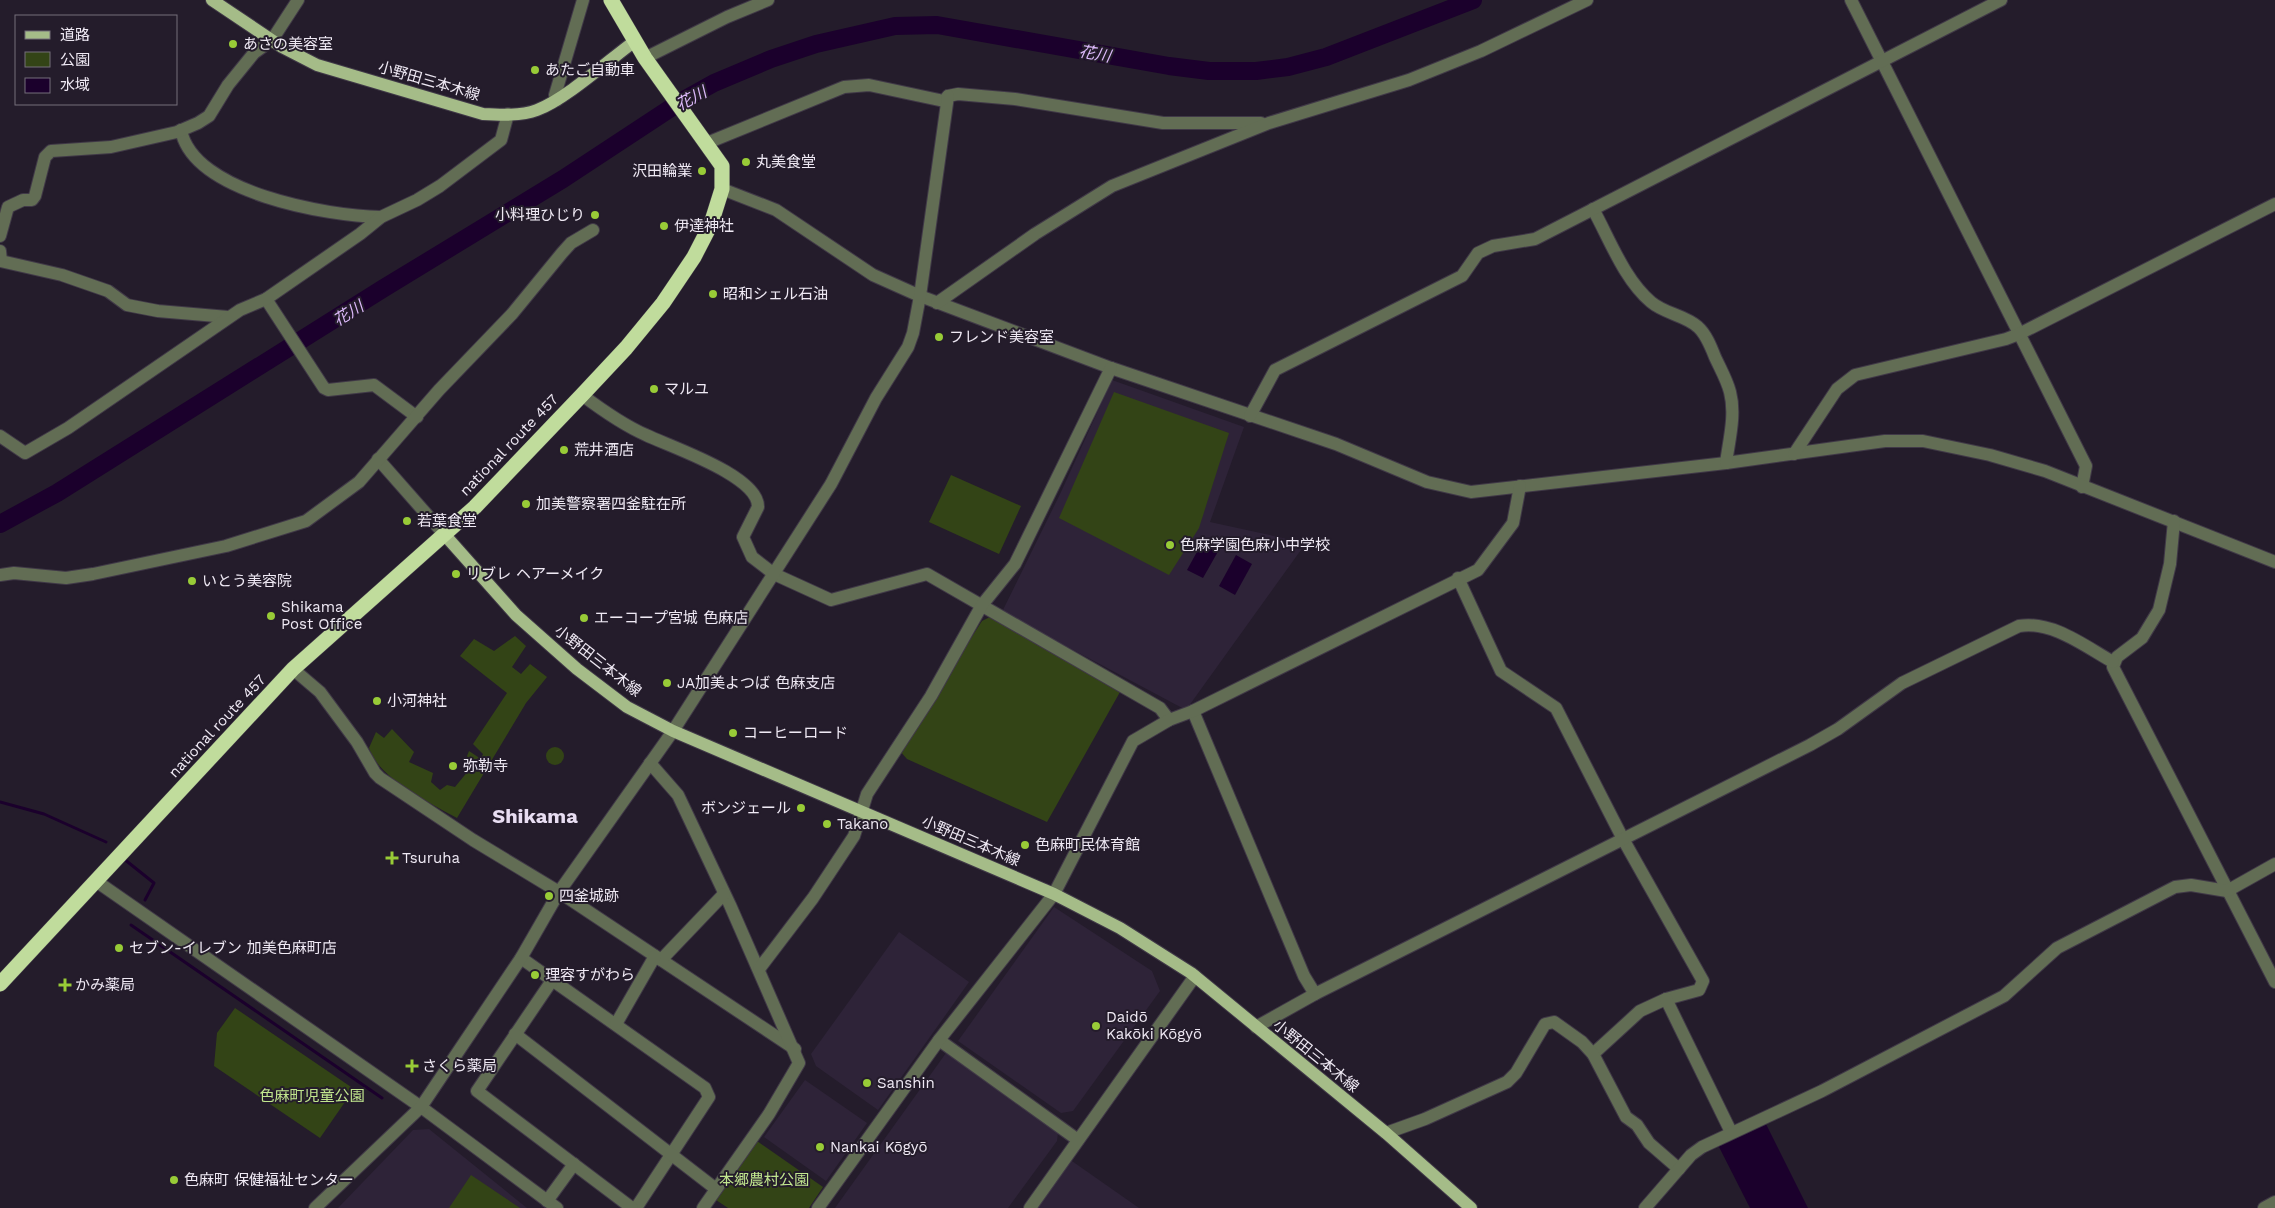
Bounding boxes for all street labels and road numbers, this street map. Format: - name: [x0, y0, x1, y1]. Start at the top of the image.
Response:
- street label: 小野田三本木線: [376, 58, 482, 104]
- street label: national route 457: [456, 390, 562, 500]
- street label: 小野田三本木線: [551, 622, 645, 700]
- street label: national route 457: [165, 671, 269, 781]
- street label: 小野田三本木線: [919, 812, 1023, 870]
- street label: 小野田三本木線: [1270, 1016, 1362, 1096]

